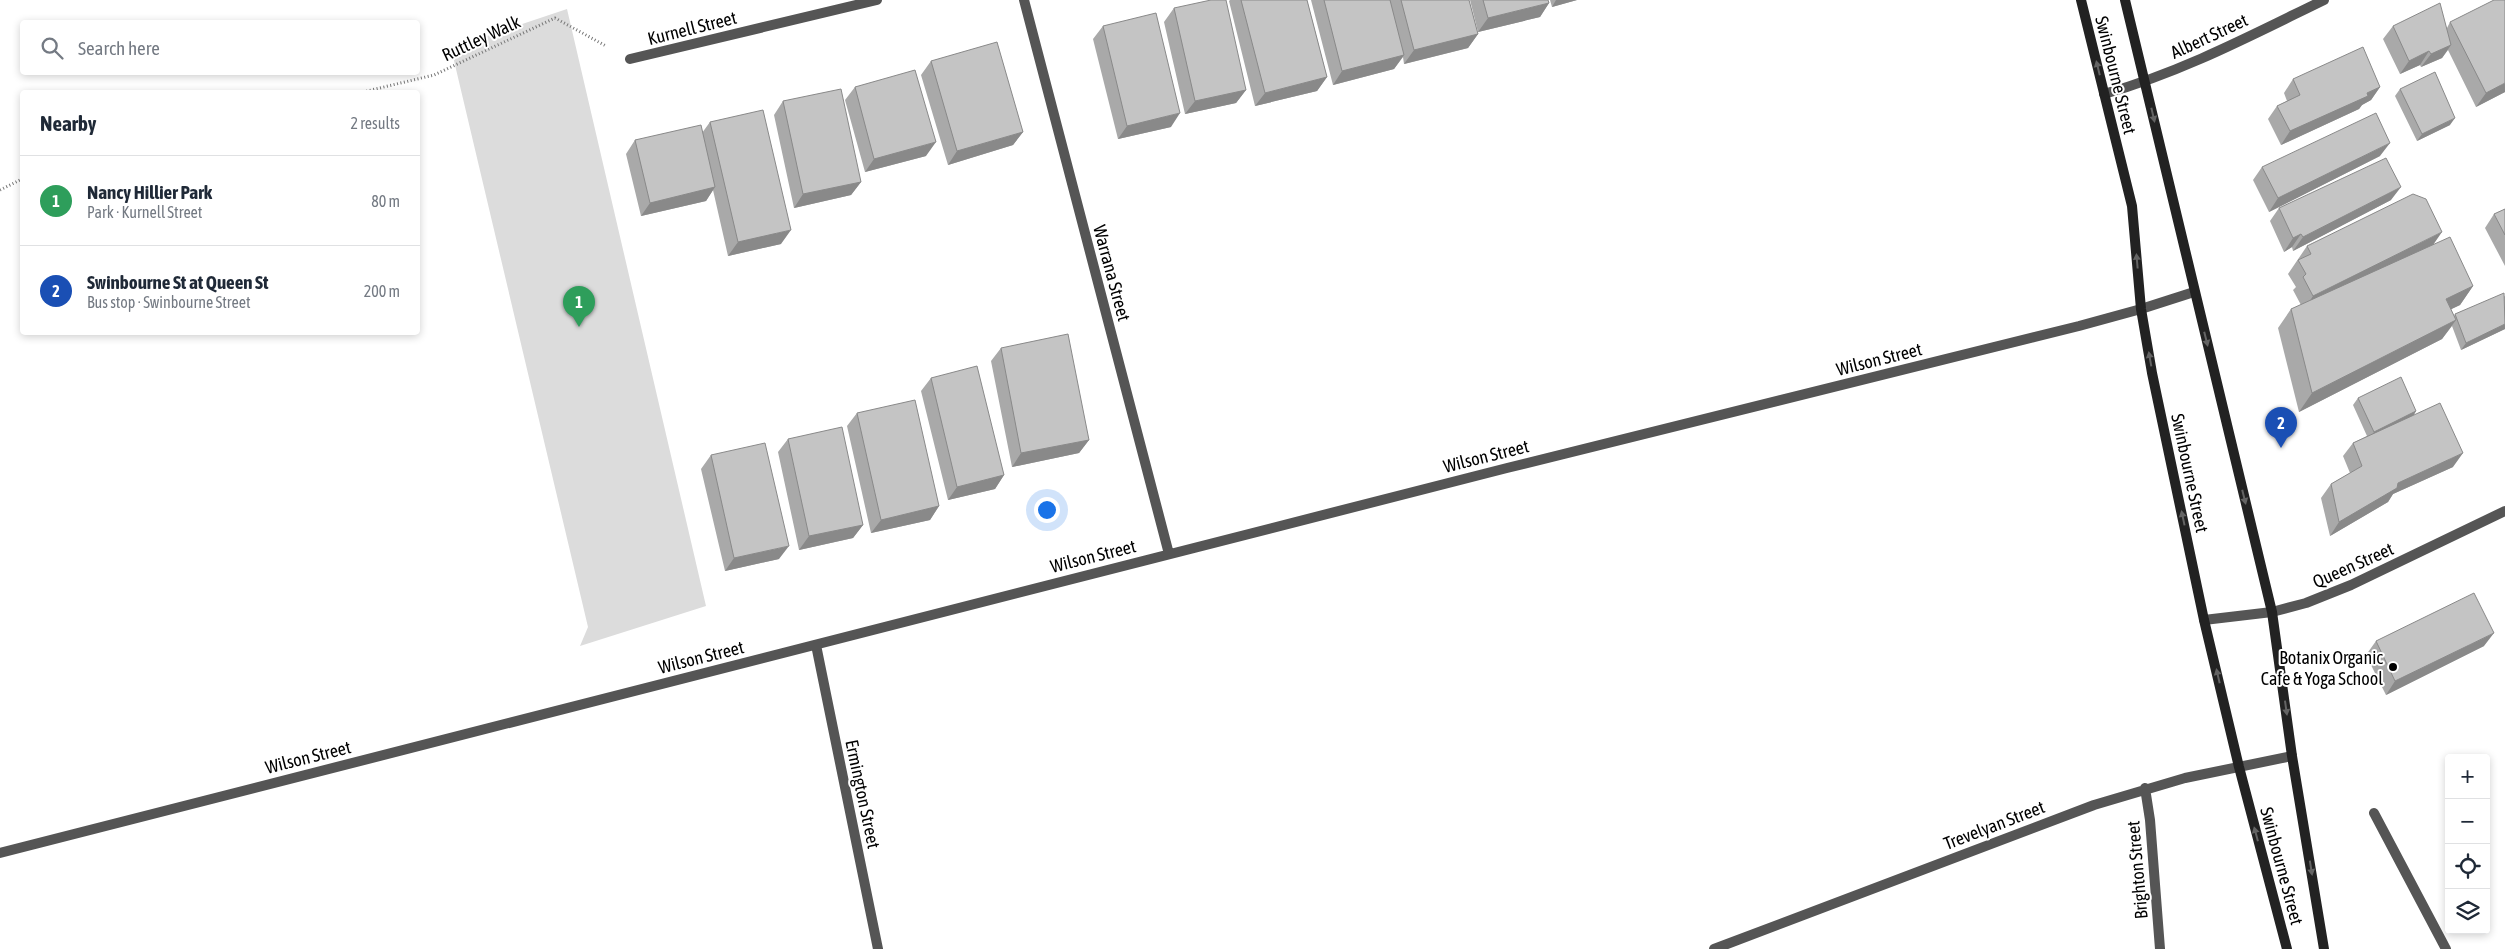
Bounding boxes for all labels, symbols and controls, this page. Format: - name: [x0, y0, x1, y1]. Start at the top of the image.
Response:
- street label: Kurnell Street: [645, 7, 739, 49]
- street label: Albert Street: [2167, 9, 2251, 63]
- street label: Ruttley Walk: [438, 11, 524, 65]
- street label: Swinbourne Street: [2091, 14, 2141, 136]
- search box: [20, 20, 420, 75]
- icon: search: [38, 34, 66, 62]
- text: Search here: [78, 37, 160, 59]
- one-way arrow: [2094, 60, 2102, 75]
- one-way arrow: [2149, 108, 2157, 123]
- text: Nearby: [40, 111, 96, 135]
- text: 2 results: [350, 114, 400, 132]
- text: Nancy Hillier Park: [87, 181, 212, 203]
- text: 1: [52, 192, 60, 210]
- text: 80 m: [371, 192, 400, 210]
- text: Park · Kurnell Street: [87, 203, 202, 221]
- street label: Warrana Street: [1089, 223, 1135, 323]
- one-way arrow: [2133, 253, 2141, 269]
- text: Swinbourne St at Queen St: [87, 271, 269, 293]
- text: 2: [52, 282, 60, 300]
- text: 200 m: [364, 282, 400, 300]
- pin: 1: [563, 286, 595, 327]
- text: Bus stop · Swinbourne Street: [87, 293, 251, 311]
- one-way arrow: [2202, 332, 2210, 347]
- street label: Wilson Street: [1834, 338, 1924, 380]
- one-way arrow: [2145, 350, 2153, 366]
- pin: 2: [2265, 407, 2297, 448]
- street label: Swinbourne Street: [2167, 412, 2213, 534]
- street label: Wilson Street: [1441, 435, 1531, 477]
- one-way arrow: [2240, 489, 2248, 504]
- your location: [1034, 497, 1060, 523]
- one-way arrow: [2179, 510, 2187, 525]
- street label: Wilson Street: [1048, 535, 1138, 577]
- street label: Queen Street: [2309, 538, 2397, 592]
- street label: Wilson Street: [656, 636, 746, 678]
- place label: Botanix Organic Cafe & Yoga School: [2261, 647, 2383, 689]
- marker: Botanix Organic Cafe & Yoga School: [2387, 661, 2399, 673]
- one-way arrow: [2214, 669, 2222, 684]
- one-way arrow: [2282, 700, 2290, 716]
- street label: Wilson Street: [263, 736, 353, 778]
- street label: Ermington Street: [841, 738, 885, 850]
- map controls: [2445, 754, 2490, 934]
- button: +: [2445, 754, 2490, 799]
- street label: Trevelyan Street: [1941, 796, 2047, 854]
- button: −: [2445, 799, 2490, 844]
- street label: Swinbourne Street: [2256, 805, 2308, 927]
- street label: Brighton Street: [2122, 820, 2152, 920]
- one-way arrow: [2252, 827, 2260, 842]
- button: locate: [2445, 844, 2490, 889]
- one-way arrow: [2307, 860, 2315, 876]
- button: layers: [2445, 889, 2490, 934]

